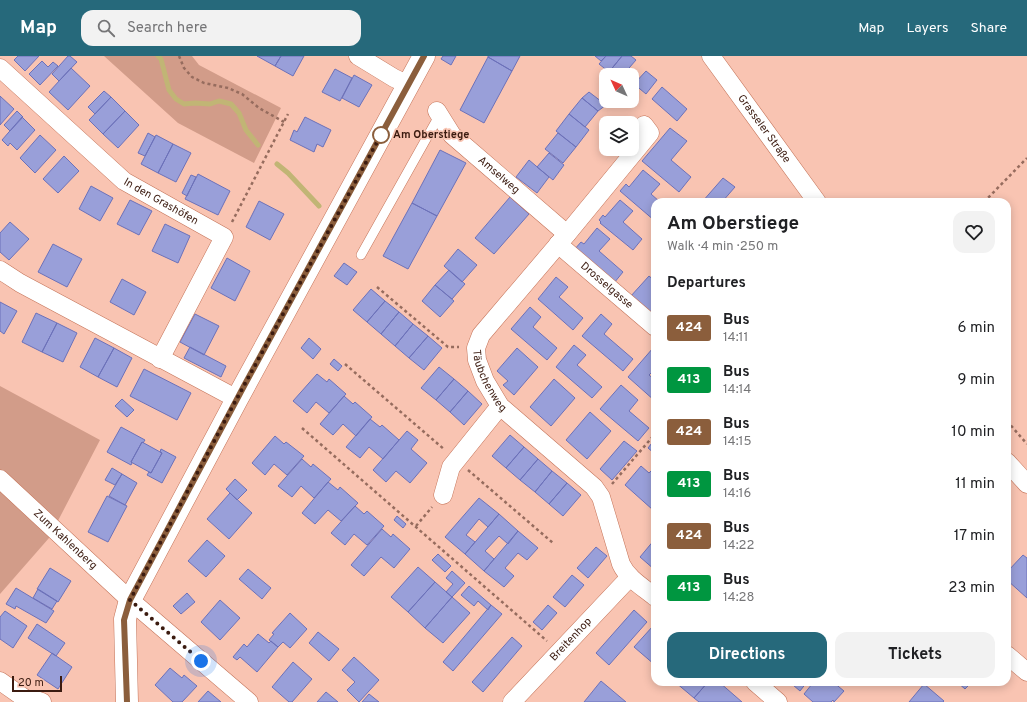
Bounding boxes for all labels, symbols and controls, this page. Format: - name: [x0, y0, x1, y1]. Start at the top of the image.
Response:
- search box: [81, 10, 361, 46]
- text: Map: [20, 16, 57, 40]
- icon: search: [95, 17, 117, 39]
- text: Search here: [127, 19, 207, 38]
- text: Map: [858, 20, 884, 37]
- text: Layers: [906, 20, 948, 37]
- text: Share: [970, 20, 1007, 37]
- north arrow: [599, 68, 639, 108]
- map controls: [599, 68, 639, 156]
- street label: Grasseler Straße: [734, 92, 794, 166]
- button: layers: [599, 116, 639, 156]
- marker: Am Oberstiege: [372, 126, 390, 144]
- place label: Am Oberstiege: [393, 128, 469, 142]
- street label: Amselweg: [475, 153, 523, 197]
- street label: In den Grashöfen: [121, 175, 201, 228]
- button: heart: [953, 211, 995, 253]
- text: Am Oberstiege: [667, 212, 799, 236]
- text: Walk · 4 min · 250 m: [667, 239, 778, 255]
- street label: Drosselgasse: [577, 259, 636, 312]
- text: Departures: [667, 274, 746, 293]
- text: Bus: [723, 311, 750, 330]
- text: 424: [676, 319, 702, 336]
- text: 6 min: [958, 319, 995, 338]
- text: 14:11: [723, 330, 748, 346]
- street label: Täubchenweg: [469, 349, 509, 415]
- text: Bus: [723, 363, 750, 382]
- text: 413: [678, 371, 701, 388]
- text: 9 min: [958, 371, 995, 390]
- text: 14:14: [723, 382, 751, 398]
- text: Bus: [723, 415, 750, 434]
- text: 424: [676, 423, 702, 440]
- text: 10 min: [951, 423, 995, 442]
- text: 14:15: [723, 434, 752, 450]
- text: Bus: [723, 467, 750, 486]
- text: 413: [678, 475, 701, 492]
- text: 11 min: [955, 475, 995, 494]
- text: 14:16: [723, 486, 751, 502]
- street label: Zum Kahlenberg: [30, 507, 100, 573]
- text: Bus: [723, 519, 750, 538]
- text: 424: [676, 527, 702, 544]
- text: 17 min: [954, 527, 995, 546]
- text: 14:22: [723, 538, 755, 554]
- text: Bus: [723, 571, 750, 590]
- text: 413: [678, 579, 701, 596]
- text: 23 min: [948, 579, 995, 598]
- text: 14:28: [723, 590, 755, 606]
- street label: Breitenhop: [547, 615, 595, 664]
- button: Directions: [667, 632, 827, 678]
- button: Tickets: [835, 632, 995, 678]
- your location: [191, 651, 211, 671]
- scale bar: [12, 674, 62, 693]
- text: 20 m: [18, 676, 44, 690]

